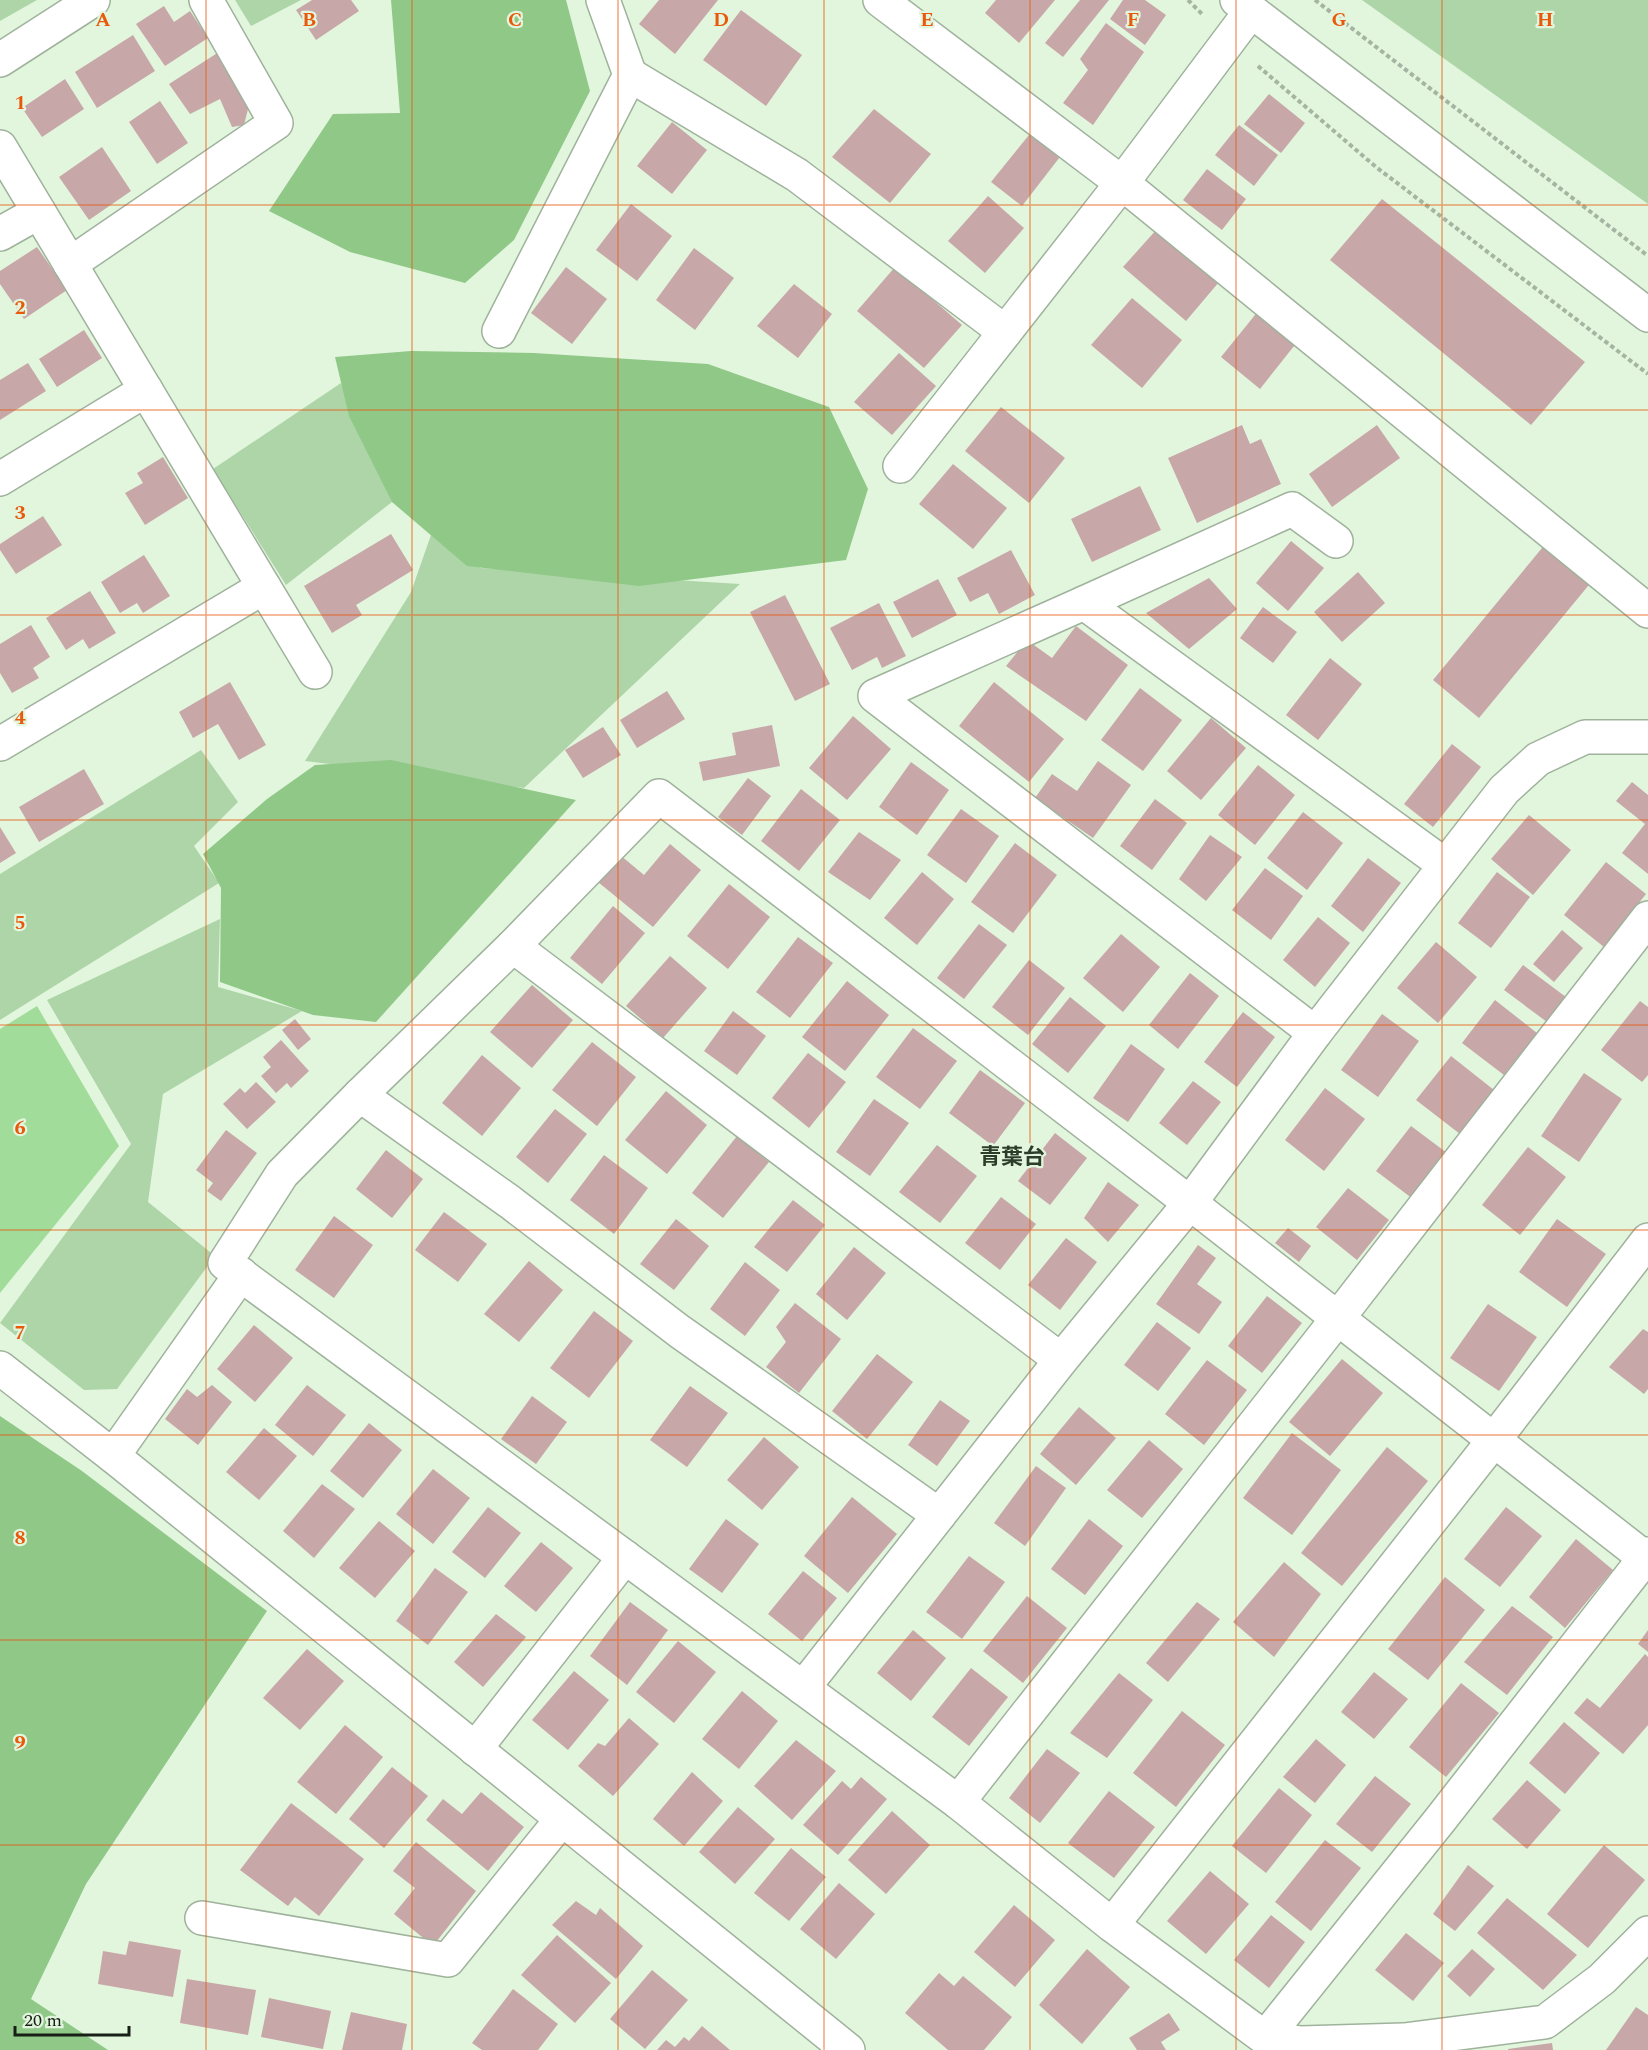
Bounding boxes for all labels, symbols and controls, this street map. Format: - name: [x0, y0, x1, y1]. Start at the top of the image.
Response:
- text: A: [95, 5, 111, 35]
- text: B: [302, 5, 316, 35]
- text: C: [508, 5, 522, 35]
- text: D: [713, 5, 729, 35]
- text: E: [920, 5, 934, 35]
- text: F: [1127, 5, 1139, 35]
- text: G: [1331, 5, 1347, 35]
- text: H: [1537, 5, 1553, 35]
- text: 1: [14, 88, 26, 118]
- text: 2: [14, 293, 26, 323]
- text: 3: [14, 498, 26, 528]
- text: 4: [14, 703, 26, 733]
- text: 5: [14, 908, 26, 938]
- text: 6: [14, 1113, 26, 1143]
- district label: 青葉台: [979, 1141, 1045, 1174]
- text: 7: [14, 1318, 26, 1348]
- text: 8: [14, 1523, 26, 1553]
- text: 9: [14, 1728, 26, 1758]
- scale bar: [15, 1999, 129, 2037]
- text: 20 m: [24, 2007, 62, 2034]

